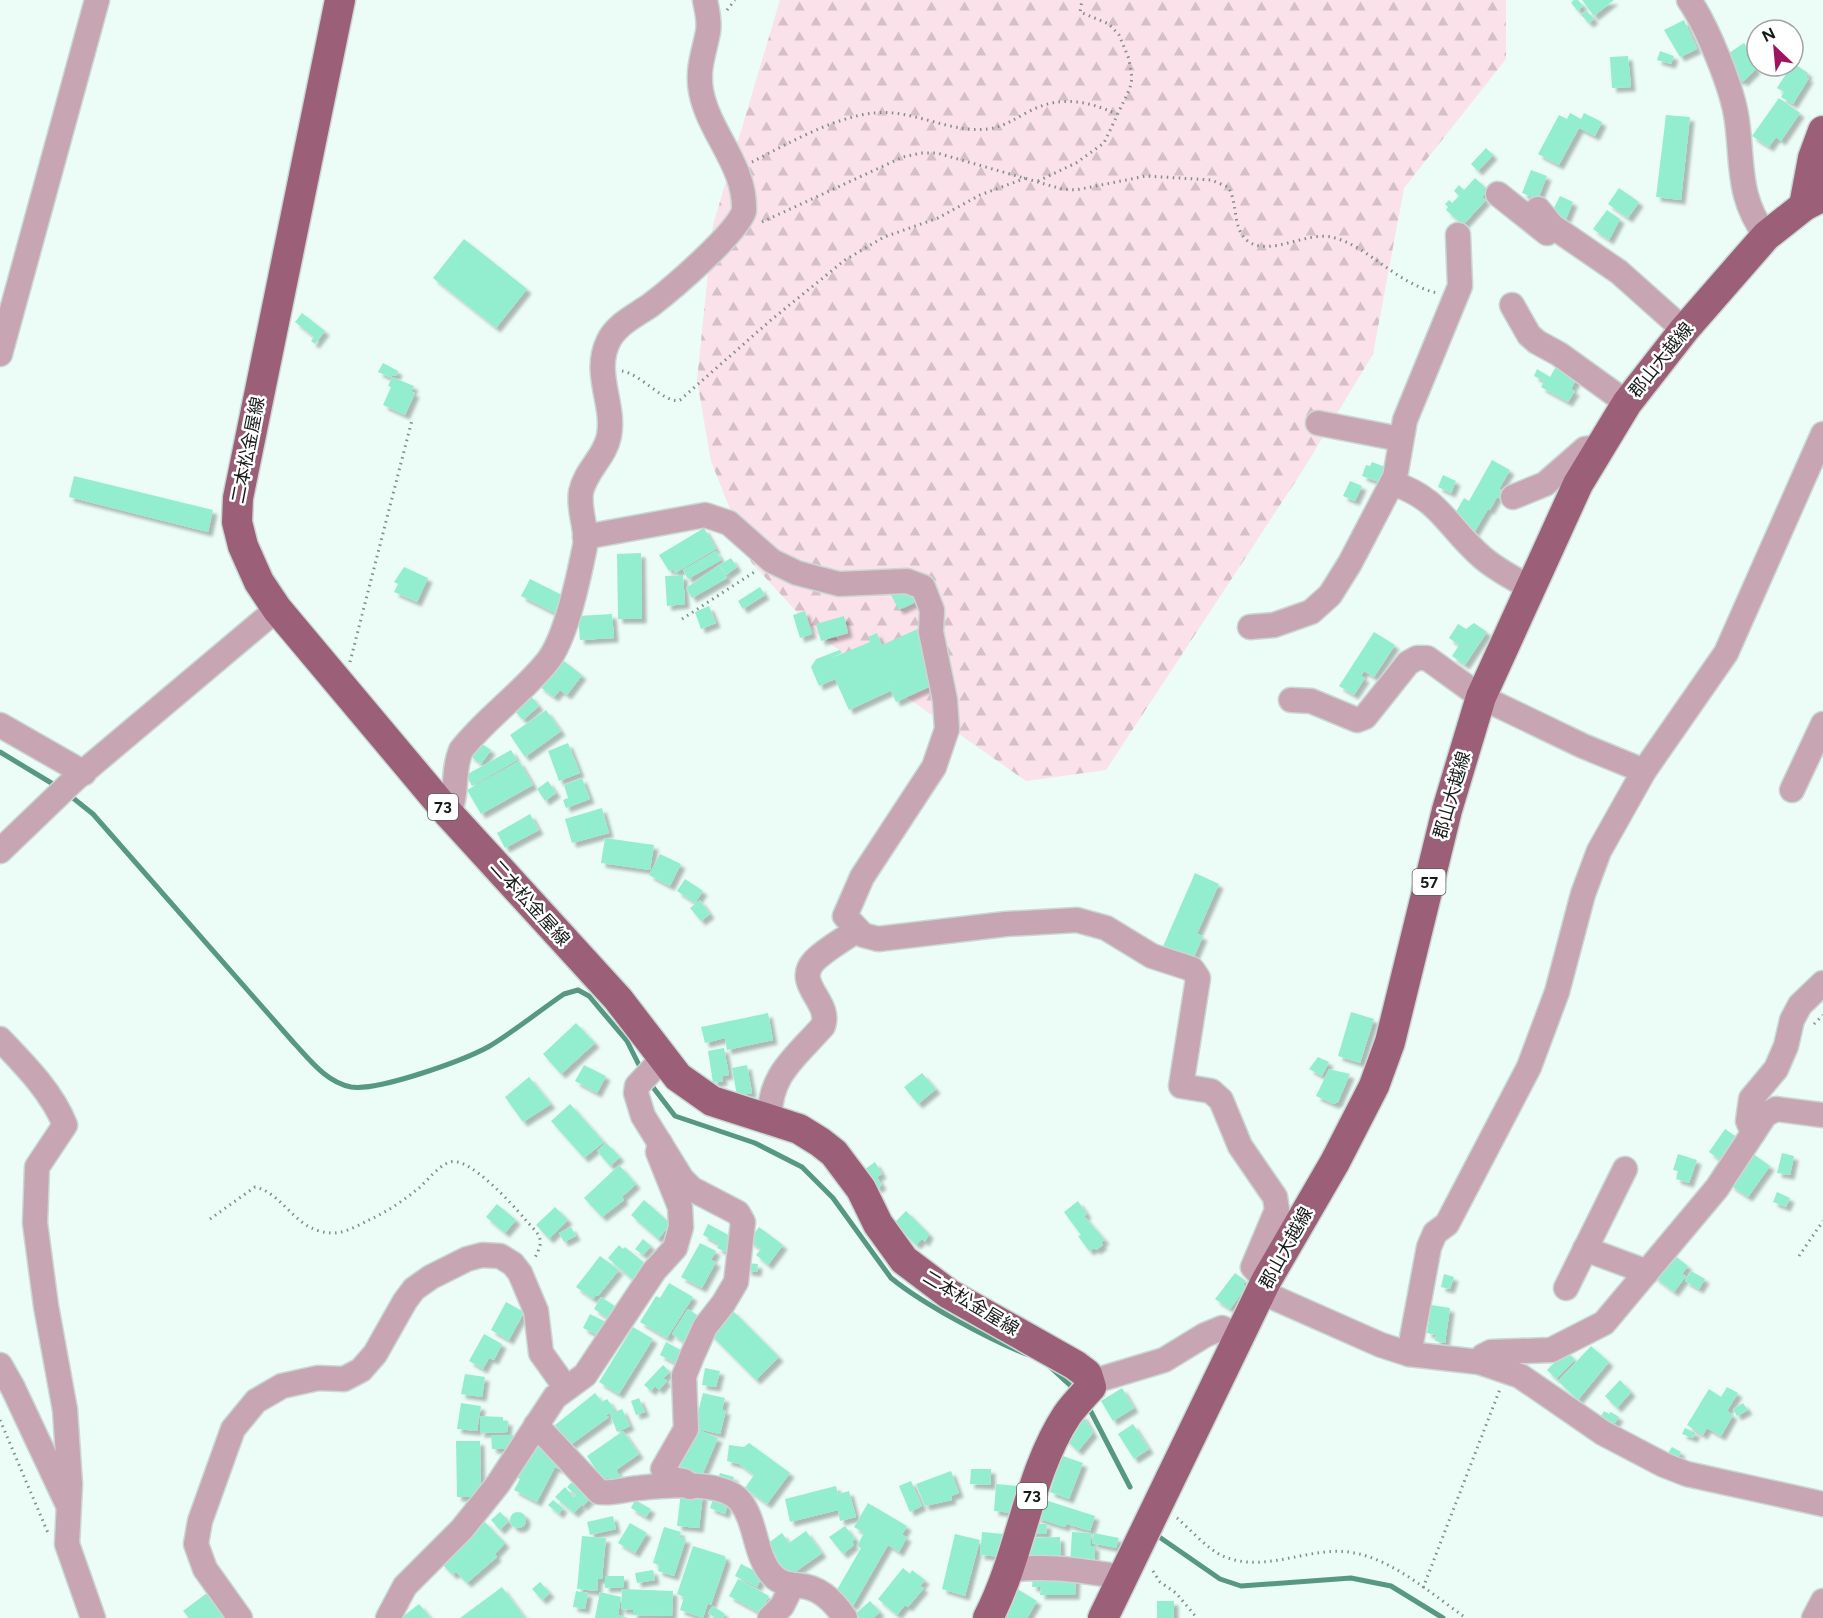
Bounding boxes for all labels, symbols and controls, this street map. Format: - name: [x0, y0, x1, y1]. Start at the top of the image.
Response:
- north arrow: [1745, 18, 1805, 78]
- text: N: [1759, 24, 1778, 46]
- street label: 郡山大越線: [1624, 318, 1698, 402]
- street label: 二本松金屋線: [227, 395, 269, 505]
- street label: 郡山大越線: [1429, 749, 1475, 841]
- road number: 73: [428, 794, 458, 820]
- street label: 二本松金屋線: [486, 856, 574, 950]
- road number: 57: [1412, 869, 1446, 895]
- street label: 郡山大越線: [1255, 1203, 1317, 1293]
- street label: 二本松金屋線: [919, 1266, 1023, 1340]
- road number: 73: [1017, 1483, 1047, 1509]

